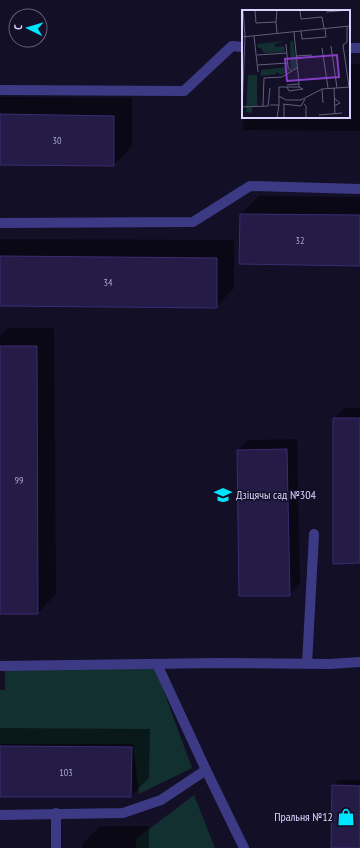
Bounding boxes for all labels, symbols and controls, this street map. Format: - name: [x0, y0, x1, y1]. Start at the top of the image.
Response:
- north arrow: [8, 8, 48, 48]
- inset map: [242, 10, 350, 118]
- text: С: [11, 24, 25, 30]
- house number: 30: [53, 134, 62, 147]
- house number: 32: [296, 234, 305, 247]
- house number: 34: [104, 276, 113, 289]
- house number: 99: [15, 474, 24, 487]
- school or university icon: Дзіцячы сад №304: [213, 485, 233, 505]
- place label: Дзіцячы сад №304: [236, 487, 317, 502]
- house number: 103: [59, 766, 73, 779]
- shop icon: Пральня №12: [336, 807, 356, 827]
- place label: Пральня №12: [274, 809, 333, 824]

